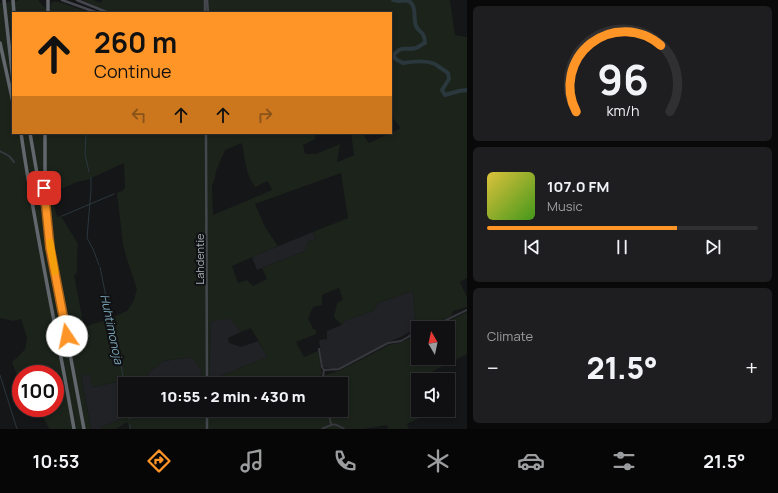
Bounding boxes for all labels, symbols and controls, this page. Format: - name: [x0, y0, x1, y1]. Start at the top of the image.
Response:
- text: 260 m: [94, 23, 177, 61]
- icon: ahead: [28, 28, 80, 80]
- text: 96: [597, 50, 648, 106]
- text: Continue: [94, 59, 172, 83]
- text: km/h: [606, 100, 639, 119]
- icon: left: [128, 104, 150, 126]
- icon: ahead: [170, 104, 192, 126]
- icon: ahead: [212, 104, 234, 126]
- icon: right: [254, 104, 276, 126]
- pin: [27, 171, 61, 205]
- text: 107.0 FM: [547, 176, 609, 197]
- icon: arrive: [33, 177, 55, 199]
- text: Music: [547, 197, 583, 215]
- street label: Lahdentie: [192, 233, 207, 284]
- icon: previous: [521, 236, 543, 258]
- icon: pause: [611, 236, 633, 258]
- icon: next: [702, 236, 724, 258]
- water label: Huhtimonoja: [96, 292, 128, 367]
- position arrow: [46, 315, 88, 357]
- north arrow: [411, 321, 455, 365]
- map controls: [411, 321, 455, 417]
- text: Climate: [487, 327, 533, 345]
- text: 21.5°: [586, 347, 658, 388]
- text: −: [487, 353, 499, 383]
- text: +: [745, 353, 758, 383]
- speed limit sign: 100: [12, 365, 64, 417]
- button: sound: [411, 373, 455, 417]
- text: 10:55 · 2 min · 430 m: [160, 386, 306, 407]
- icon: directions: [145, 447, 173, 475]
- icon: music: [238, 447, 266, 475]
- icon: phone: [331, 447, 359, 475]
- icon: climate: [424, 447, 452, 475]
- icon: car: [517, 447, 545, 475]
- icon: filters: [610, 447, 638, 475]
- text: 10:53: [33, 449, 79, 473]
- text: 21.5°: [703, 449, 745, 473]

